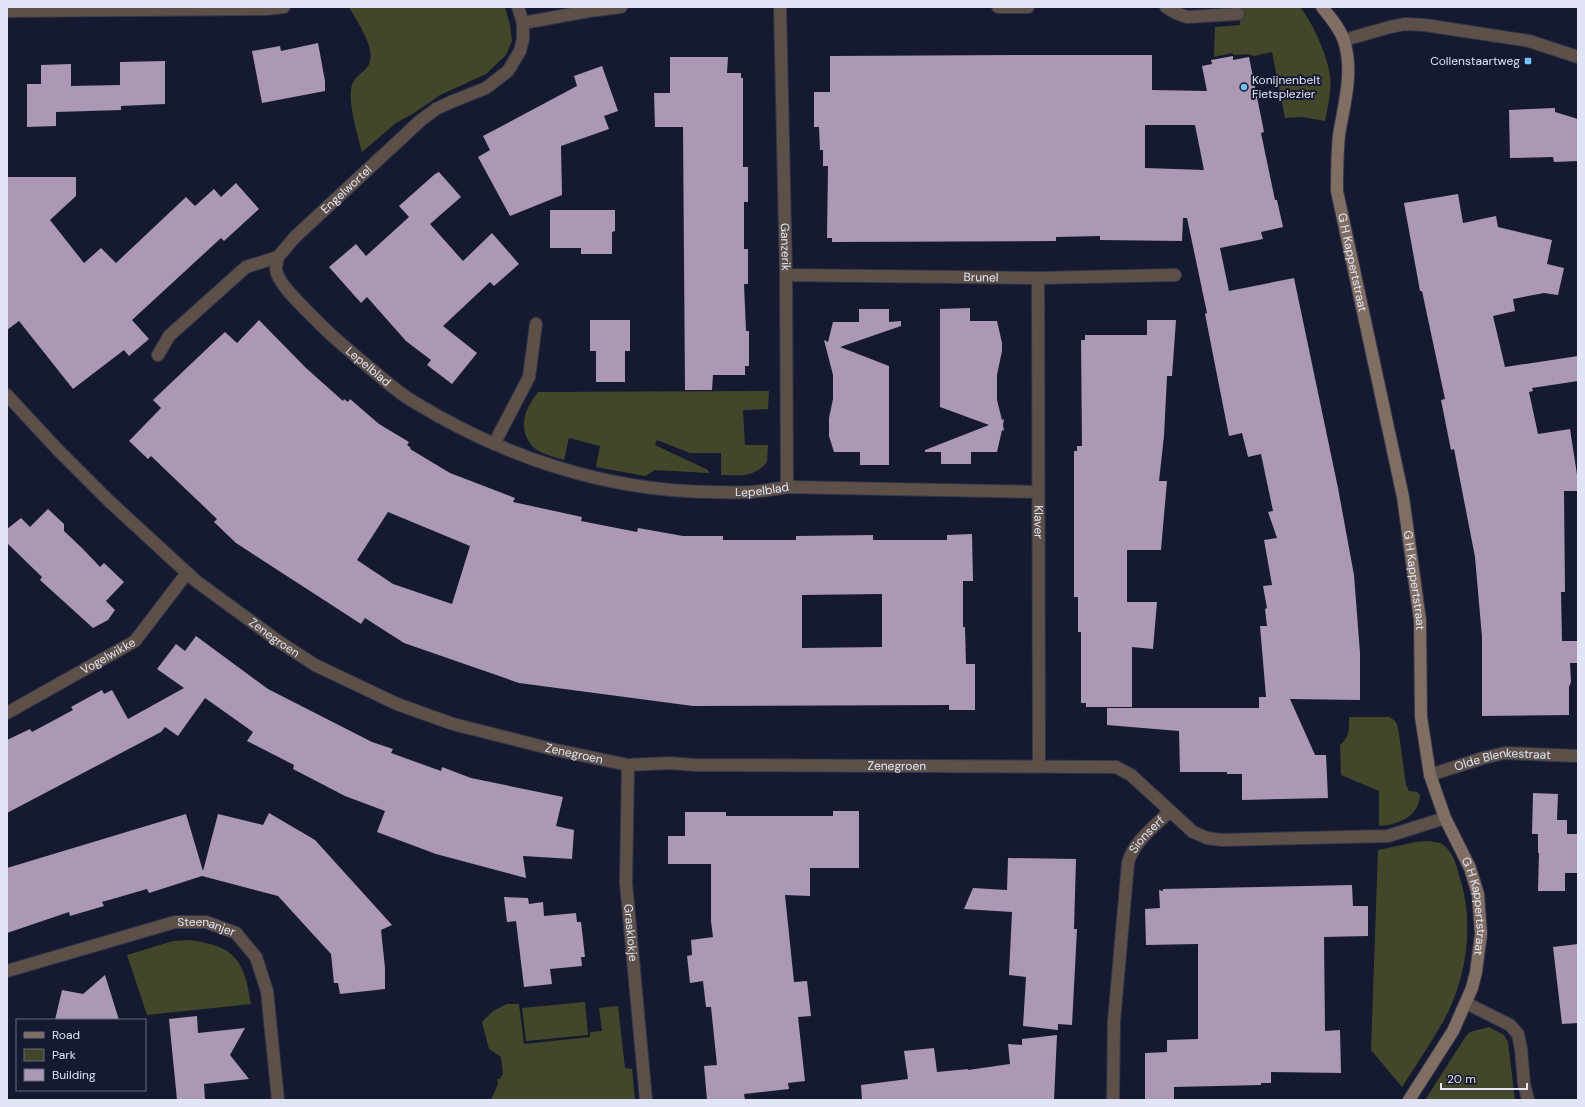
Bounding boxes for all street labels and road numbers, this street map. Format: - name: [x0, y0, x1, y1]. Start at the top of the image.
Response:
- street label: Engelwortel: [317, 162, 375, 217]
- street label: G H Kappertstraat: [1334, 212, 1371, 314]
- street label: Ganzerik: [777, 223, 794, 271]
- street label: Brunel: [963, 269, 999, 286]
- street label: Lepelblad: [342, 343, 394, 390]
- street label: Lepelblad: [735, 479, 790, 500]
- street label: Klaver: [1030, 505, 1047, 539]
- street label: G H Kappertstraat: [1400, 529, 1428, 630]
- street label: Zenegroen: [246, 614, 303, 661]
- street label: Vogelwikke: [78, 634, 139, 678]
- street label: Zenegroen: [543, 740, 605, 768]
- street label: Olde Blenkestraat: [1452, 745, 1551, 775]
- street label: Zenegroen: [867, 758, 926, 774]
- street label: Sionserf: [1125, 812, 1168, 856]
- street label: G H Kappertstraat: [1458, 854, 1489, 957]
- street label: Grasklokje: [620, 903, 641, 962]
- street label: Steenanjer: [177, 914, 238, 940]

